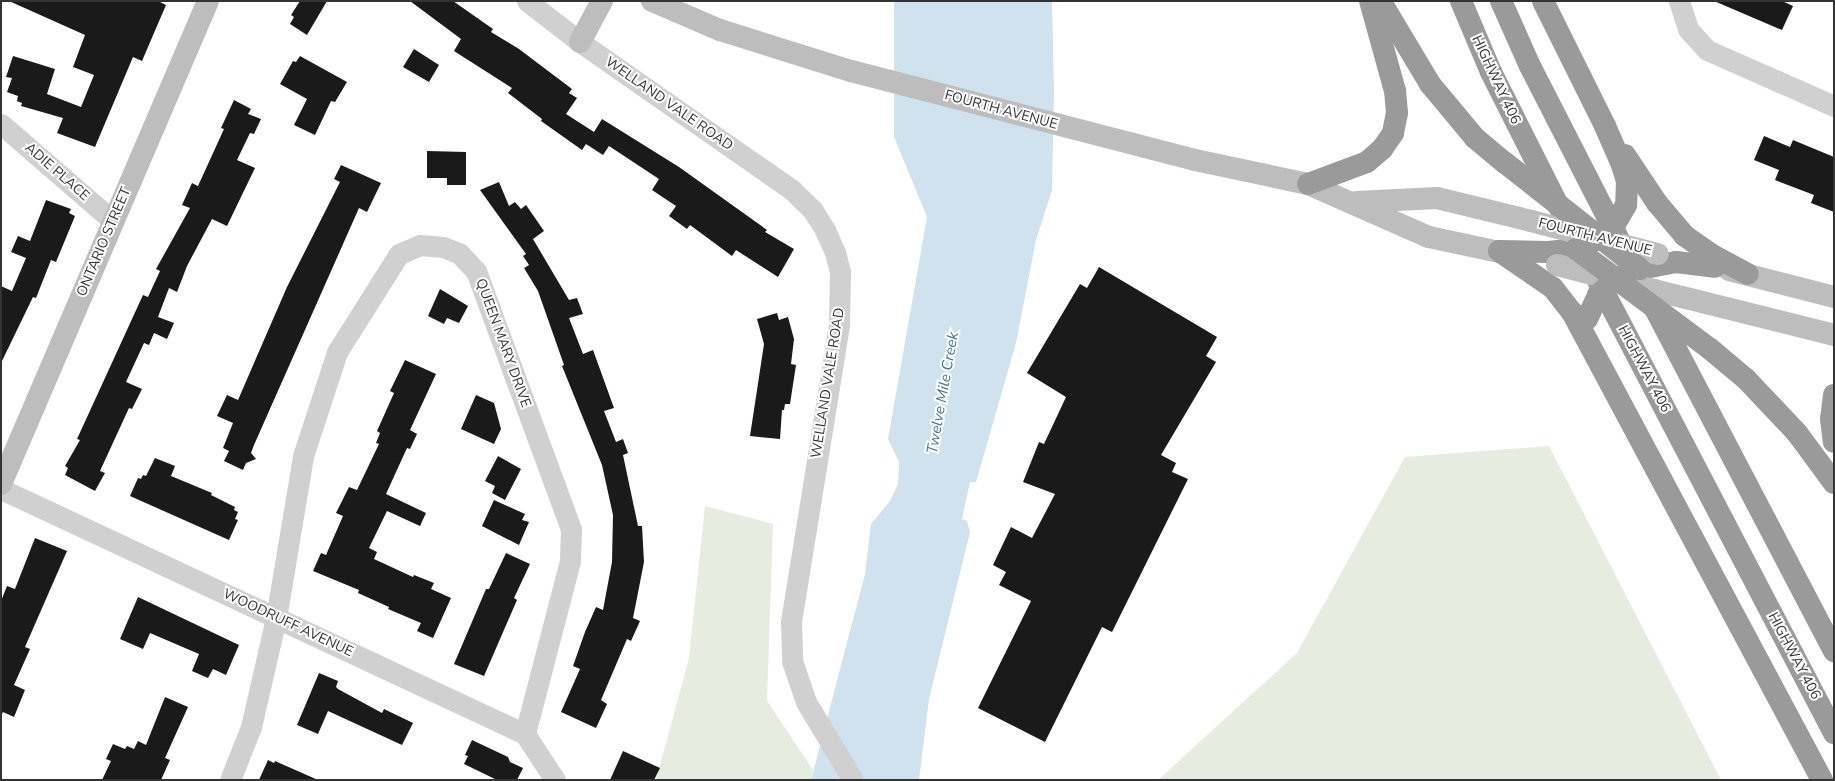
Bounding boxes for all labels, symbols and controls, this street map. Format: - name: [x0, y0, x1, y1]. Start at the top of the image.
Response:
- street label: HIGHWAY 406: [1468, 33, 1524, 127]
- street label: WELLAND VALE ROAD: [602, 54, 736, 154]
- street label: FOURTH AVENUE: [943, 87, 1059, 133]
- street label: ADIE PLACE: [21, 140, 93, 204]
- street label: ONTARIO STREET: [73, 185, 135, 299]
- street label: FOURTH AVENUE: [1537, 215, 1653, 259]
- street label: QUEEN MARY DRIVE: [472, 276, 534, 410]
- street label: WELLAND VALE ROAD: [808, 307, 848, 459]
- street label: HIGHWAY 406: [1614, 323, 1674, 415]
- water label: Twelve Mile Creek: [923, 331, 963, 455]
- street label: WOODRUFF AVENUE: [220, 585, 356, 661]
- street label: HIGHWAY 406: [1764, 610, 1824, 702]

